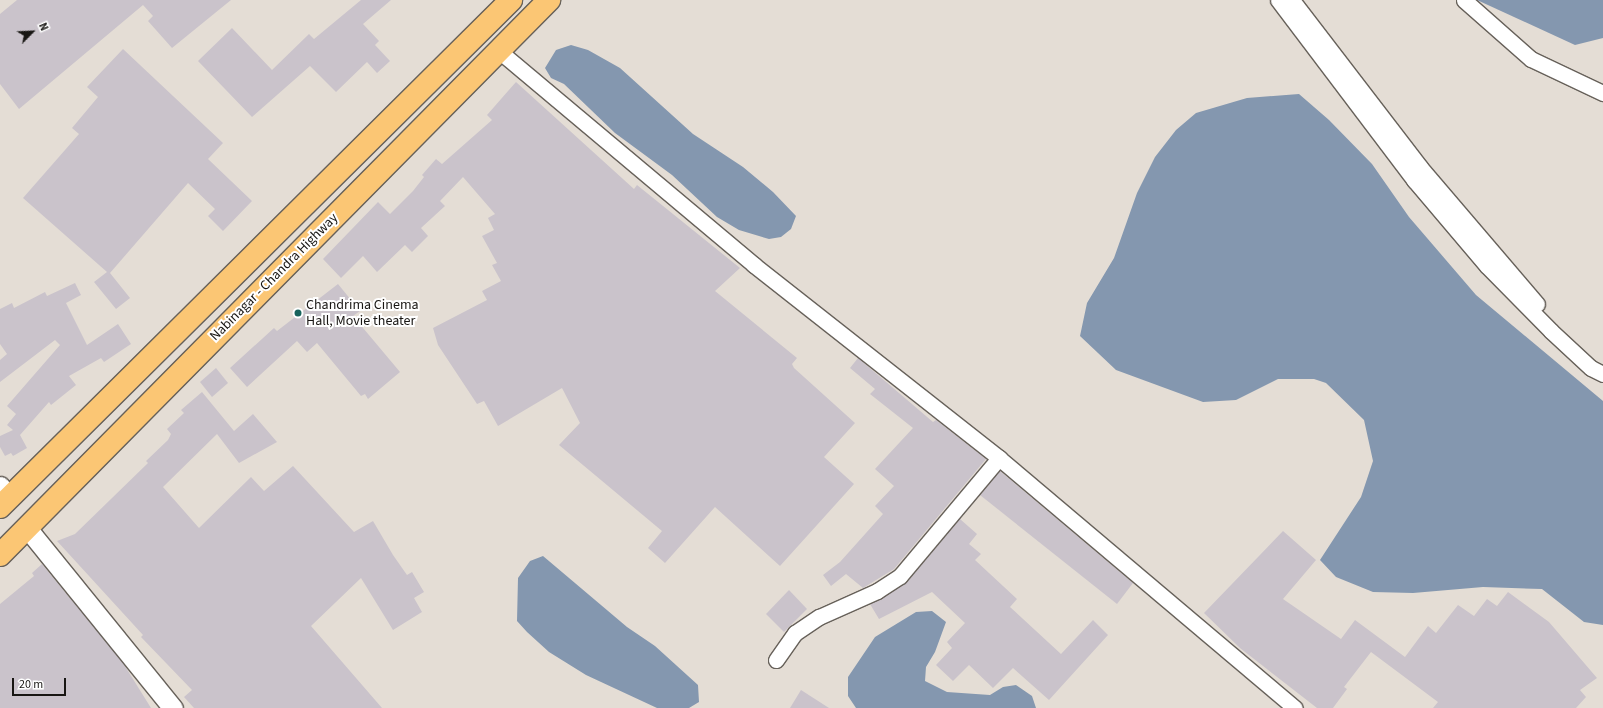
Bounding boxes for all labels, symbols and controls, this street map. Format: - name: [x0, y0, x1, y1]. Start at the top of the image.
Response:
- north arrow: [12, 12, 52, 52]
- text: N: [35, 21, 52, 33]
- street label: Nabinagar - Chandra Highway: [207, 210, 341, 344]
- place label: Chandrima Cinema Hall, Movie theater: [306, 297, 419, 330]
- marker: Chandrima Cinema Hall, Movie theater: [293, 308, 303, 318]
- scale bar: [14, 670, 68, 696]
- text: 20 m: [19, 676, 43, 693]

